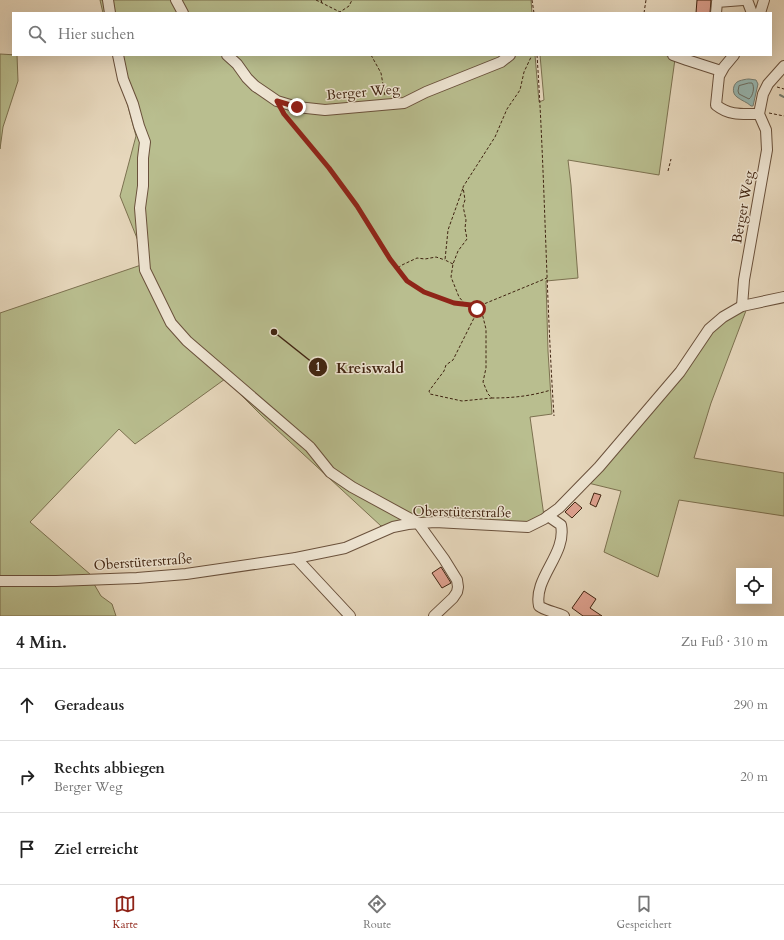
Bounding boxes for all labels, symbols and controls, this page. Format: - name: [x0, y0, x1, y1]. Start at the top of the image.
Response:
- search box: [12, 12, 772, 56]
- icon: search: [26, 23, 48, 45]
- text: Hier suchen: [58, 24, 135, 44]
- street label: Berger Weg: [325, 79, 401, 105]
- route end: [288, 98, 306, 116]
- street label: Berger Weg: [727, 169, 759, 245]
- route start: [468, 300, 486, 318]
- callout: Kreiswald: [308, 354, 413, 381]
- text: Kreiswald: [336, 358, 404, 378]
- text: 1: [315, 359, 321, 375]
- street label: Oberstüterstraße: [412, 502, 512, 522]
- street label: Oberstüterstraße: [93, 549, 193, 575]
- map controls: [736, 568, 772, 604]
- button: locate: [736, 568, 772, 604]
- text: 4 Min.: [16, 631, 67, 654]
- text: Zu Fuß · 310 m: [681, 633, 768, 651]
- icon: ahead: [16, 694, 38, 716]
- text: Geradeaus: [54, 695, 124, 715]
- text: 290 m: [734, 696, 768, 714]
- text: Rechts abbiegen: [54, 758, 165, 778]
- icon: right: [16, 766, 38, 788]
- text: 20 m: [740, 768, 768, 786]
- text: Berger Weg: [54, 778, 122, 796]
- icon: arrive: [16, 838, 38, 860]
- text: Ziel erreicht: [54, 839, 138, 859]
- tab: Karte: [113, 893, 138, 932]
- tab: Route: [363, 893, 391, 932]
- tab: Gespeichert: [617, 893, 671, 932]

